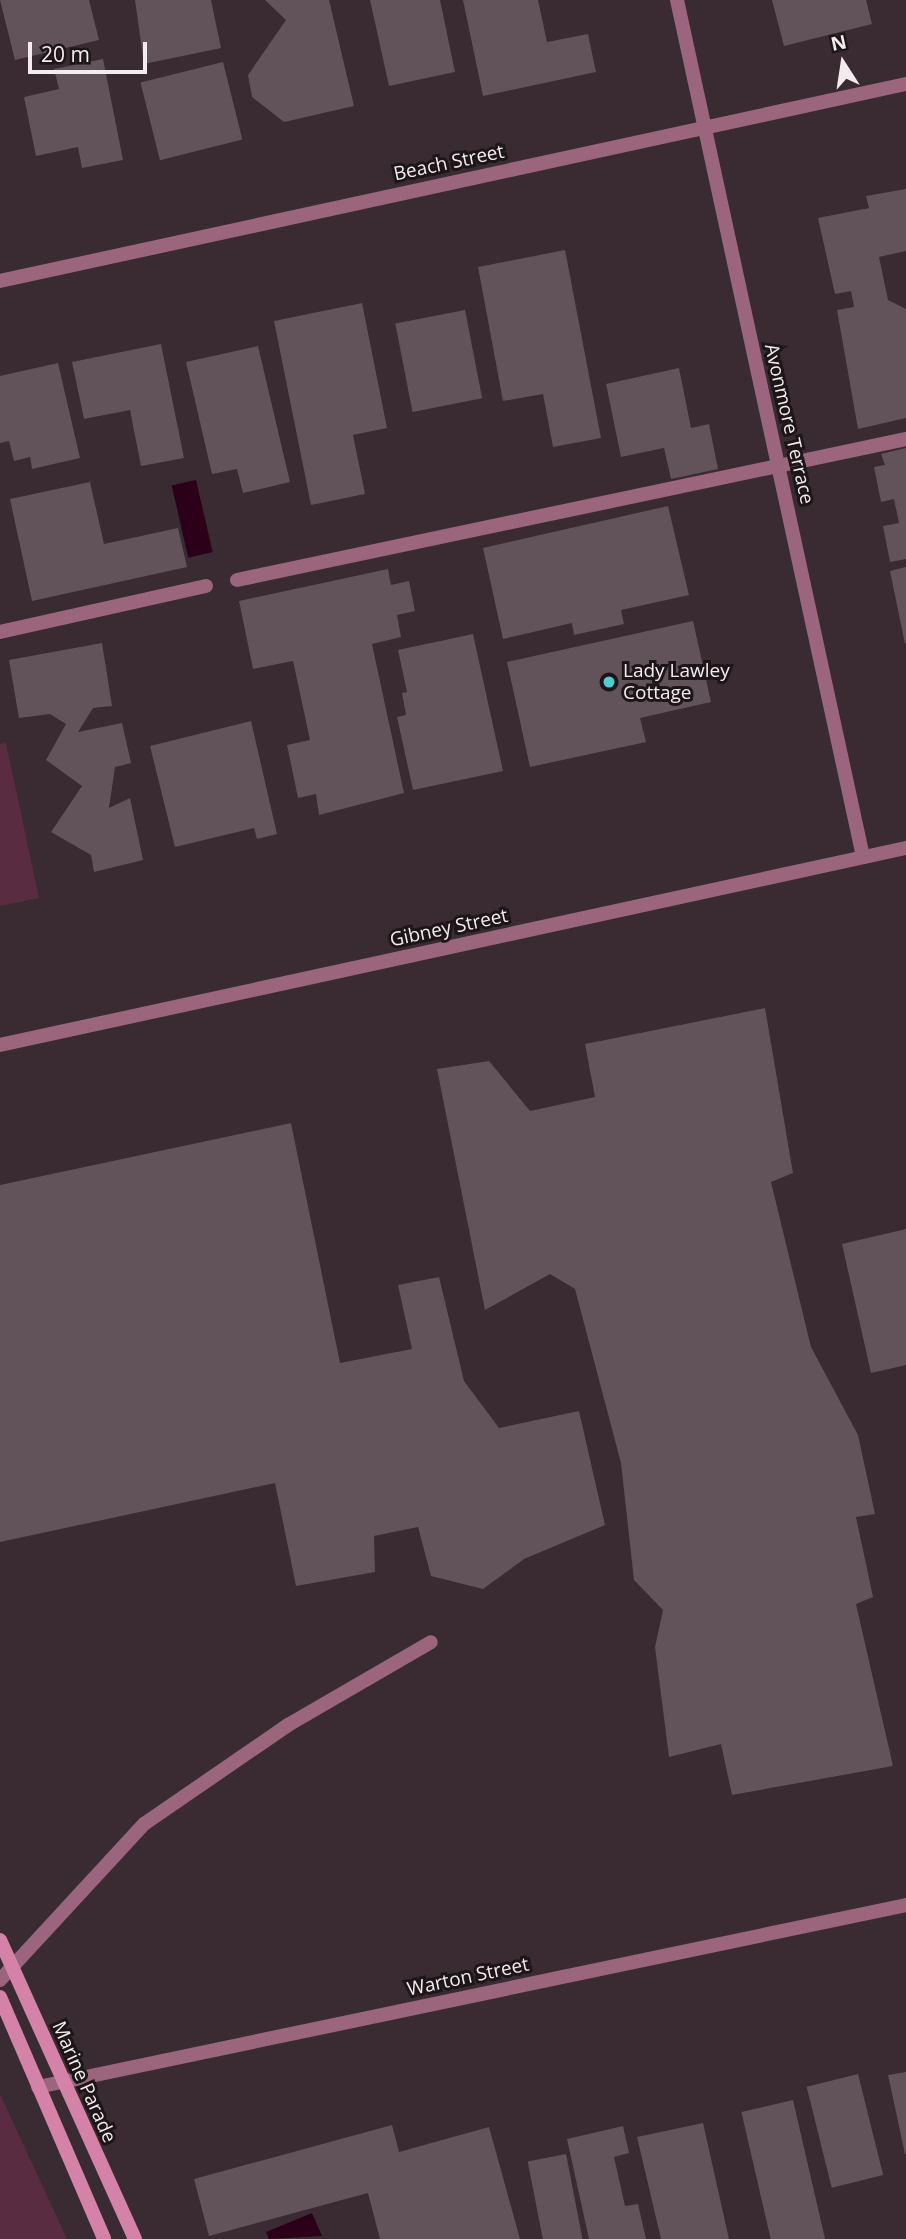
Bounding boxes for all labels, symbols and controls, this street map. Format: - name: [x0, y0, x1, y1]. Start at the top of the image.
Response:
- scale bar: [32, 28, 150, 72]
- north arrow: [808, 28, 878, 98]
- text: N: [828, 28, 849, 57]
- text: 20 m: [41, 40, 90, 68]
- street label: Beach Street: [392, 140, 506, 186]
- street label: Avonmore Terrace: [759, 342, 819, 506]
- place label: Lady Lawley Cottage: [623, 660, 730, 704]
- marker: Lady Lawley Cottage: [601, 674, 617, 690]
- street label: Gibney Street: [388, 904, 510, 952]
- street label: Warton Street: [405, 1953, 531, 2001]
- street label: Marine Parade: [47, 2018, 121, 2146]

